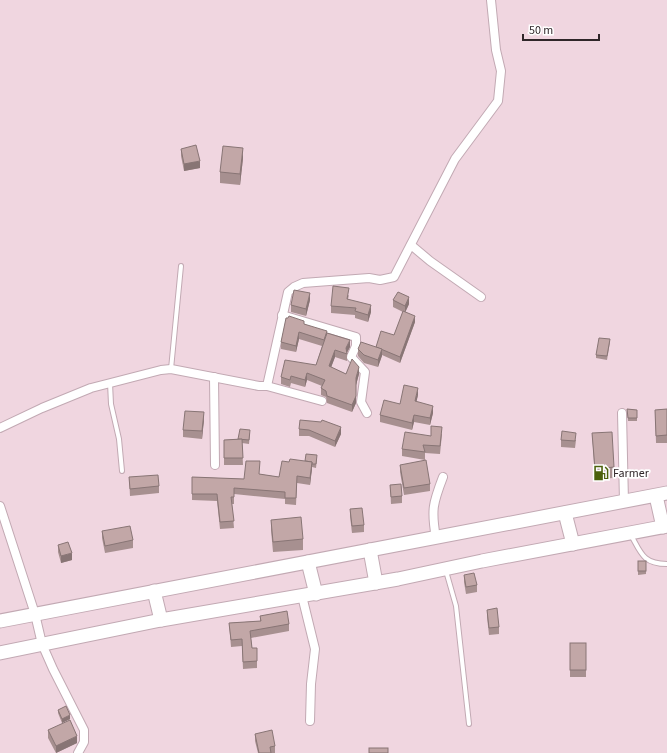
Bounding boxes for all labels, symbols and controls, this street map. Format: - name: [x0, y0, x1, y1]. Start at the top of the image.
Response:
- scale bar: [523, 16, 599, 42]
- text: 50 m: [529, 22, 553, 39]
- fuel station icon: Farmer: [592, 464, 610, 482]
- place label: Farmer: [613, 465, 650, 482]

